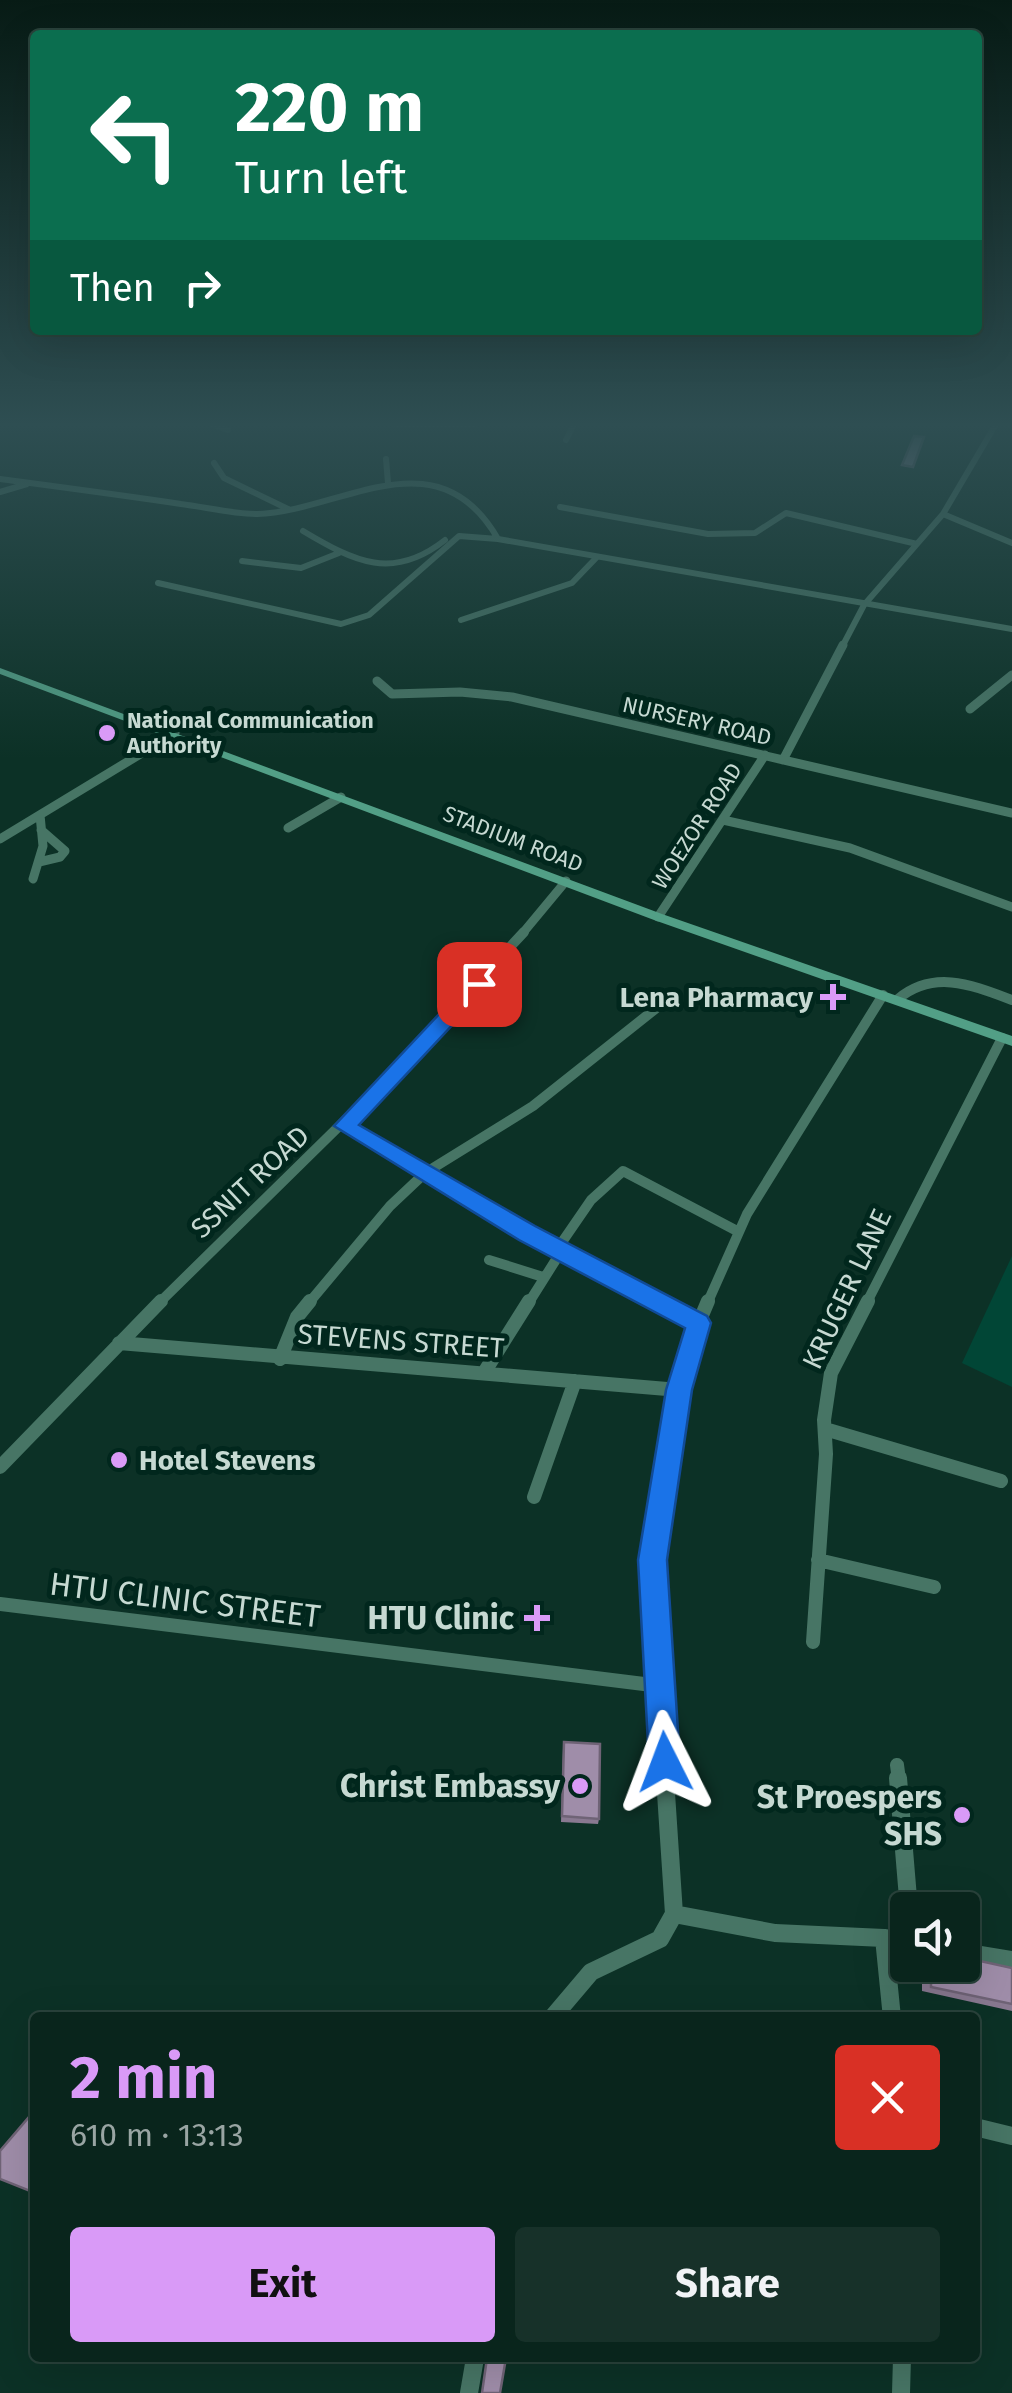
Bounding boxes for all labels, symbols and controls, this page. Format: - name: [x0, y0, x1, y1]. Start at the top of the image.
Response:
- text: 220 m: [235, 66, 424, 150]
- icon: left: [70, 70, 200, 200]
- text: Turn left: [235, 151, 407, 205]
- icon: right: [175, 260, 230, 315]
- text: Then: [70, 265, 155, 311]
- street label: NURSERY ROAD: [620, 691, 774, 751]
- place label: National Communication Authority: [126, 707, 374, 759]
- marker: National Communication Authority: [96, 722, 118, 744]
- street label: WOEZOR ROAD: [646, 758, 748, 894]
- street label: STADIUM ROAD: [439, 800, 587, 878]
- pin: [437, 942, 522, 1027]
- icon: arrive: [452, 957, 507, 1012]
- place label: Lena Pharmacy: [620, 981, 813, 1014]
- marker: Lena Pharmacy: [822, 986, 844, 1008]
- street label: SSNIT ROAD: [184, 1119, 316, 1245]
- street label: KRUGER LANE: [796, 1204, 898, 1374]
- street label: STEVENS STREET: [297, 1317, 506, 1365]
- place label: Hotel Stevens: [139, 1444, 316, 1477]
- marker: Hotel Stevens: [108, 1449, 130, 1471]
- street label: HTU CLINIC STREET: [48, 1565, 323, 1636]
- place label: HTU Clinic: [368, 1599, 515, 1637]
- marker: HTU Clinic: [524, 1605, 550, 1631]
- position arrow: [613, 1710, 717, 1814]
- place label: Christ Embassy: [340, 1767, 560, 1805]
- marker: Christ Embassy: [569, 1775, 591, 1797]
- place label: St Proespers SHS: [757, 1778, 942, 1853]
- marker: St Proespers SHS: [951, 1804, 973, 1826]
- map controls: [890, 1892, 980, 1982]
- button: sound: [890, 1892, 980, 1982]
- text: 2 min: [70, 2042, 217, 2114]
- button: close: [835, 2045, 940, 2150]
- text: 610 m · 13:13: [70, 2116, 244, 2154]
- button: Exit: [70, 2227, 495, 2342]
- button: Share: [515, 2227, 940, 2342]

